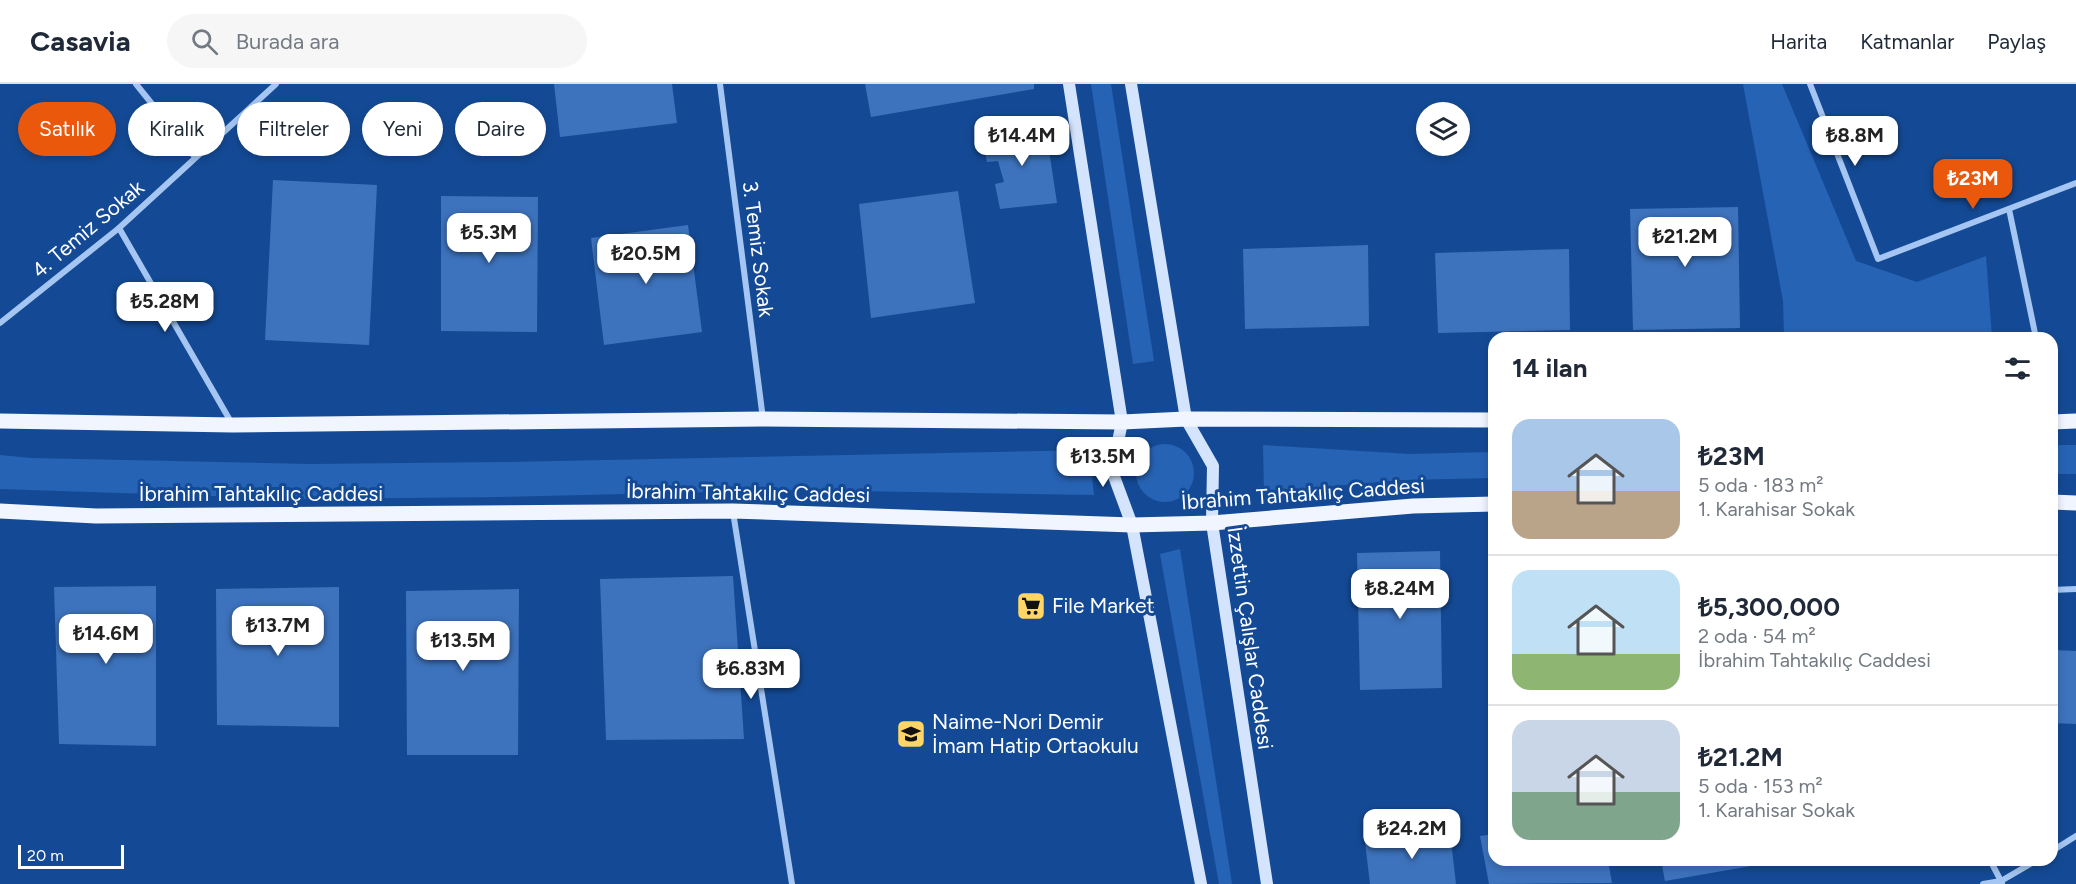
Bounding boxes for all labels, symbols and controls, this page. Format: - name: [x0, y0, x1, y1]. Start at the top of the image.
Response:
- search box: [167, 14, 587, 68]
- text: Casavia: [30, 24, 131, 58]
- icon: search: [188, 25, 221, 58]
- text: Burada ara: [236, 28, 339, 55]
- text: Harita: [1770, 29, 1827, 54]
- text: Katmanlar: [1860, 29, 1954, 54]
- text: Paylaş: [1987, 29, 2046, 54]
- chip: Satılık: [18, 102, 116, 156]
- chip: Kiralık: [128, 102, 225, 156]
- chip: Filtreler: [237, 102, 350, 156]
- chip: Yeni: [362, 102, 443, 156]
- chip: Daire: [455, 102, 546, 156]
- map controls: [1416, 102, 1470, 156]
- button: layers: [1416, 102, 1470, 156]
- pin: ₺14.4M: [973, 116, 1071, 167]
- pin: ₺8.8M: [1813, 116, 1897, 167]
- text: ₺14.4M: [988, 123, 1056, 147]
- text: ₺8.8M: [1826, 123, 1884, 147]
- pin: ₺23M: [1937, 159, 2009, 210]
- text: ₺23M: [1947, 166, 1999, 190]
- street label: 4. Temiz Sokak: [27, 174, 149, 283]
- street label: 3. Temiz Sokak: [738, 179, 779, 319]
- pin: ₺5.3M: [447, 213, 531, 264]
- pin: ₺21.2M: [1636, 217, 1734, 268]
- text: ₺5.3M: [461, 220, 517, 244]
- text: ₺21.2M: [1652, 224, 1718, 248]
- pin: ₺20.5M: [597, 234, 695, 285]
- text: ₺20.5M: [611, 241, 681, 265]
- pin: ₺5.28M: [116, 282, 214, 333]
- text: ₺5.28M: [131, 289, 199, 313]
- text: 14 ilan: [1512, 352, 1587, 384]
- icon: filters: [2001, 352, 2034, 385]
- pin: ₺13.5M: [1054, 437, 1152, 488]
- text: ₺23M: [1698, 440, 1765, 472]
- icon: home: [1560, 443, 1632, 515]
- text: ₺13.5M: [1071, 444, 1135, 468]
- street label: İbrahim Tahtakılıç Caddesi: [1180, 473, 1426, 514]
- text: 5 oda · 183 m²: [1698, 473, 1824, 497]
- street label: İbrahim Tahtakılıç Caddesi: [626, 478, 870, 507]
- street label: İbrahim Tahtakılıç Caddesi: [139, 481, 383, 506]
- text: 1. Karahisar Sokak: [1698, 497, 1855, 521]
- street label: İzzettin Çalışlar Caddesi: [1222, 525, 1279, 751]
- pin: ₺8.24M: [1351, 569, 1449, 620]
- text: ₺8.24M: [1365, 576, 1435, 600]
- supermarket icon: File Market: [1015, 590, 1047, 622]
- text: ₺5,300,000: [1698, 591, 1840, 623]
- place label: File Market: [1052, 593, 1155, 618]
- icon: home: [1560, 594, 1632, 666]
- pin: ₺13.7M: [229, 606, 327, 657]
- text: ₺13.7M: [246, 613, 310, 637]
- pin: ₺14.6M: [57, 614, 155, 665]
- text: ₺14.6M: [73, 621, 139, 645]
- pin: ₺13.5M: [414, 621, 512, 672]
- text: 2 oda · 54 m²: [1698, 624, 1816, 648]
- text: ₺13.5M: [431, 628, 495, 652]
- text: İbrahim Tahtakılıç Caddesi: [1698, 648, 1931, 672]
- pin: ₺6.83M: [702, 649, 800, 700]
- text: ₺6.83M: [717, 656, 785, 680]
- place label: Naime-Nori Demir İmam Hatip Ortaokulu: [932, 709, 1139, 758]
- school or university icon: Naime-Nori Demir İmam Hatip Ortaokulu: [895, 718, 927, 750]
- text: ₺21.2M: [1698, 741, 1783, 773]
- icon: home: [1560, 744, 1632, 816]
- text: 5 oda · 153 m²: [1698, 774, 1823, 798]
- text: 1. Karahisar Sokak: [1698, 798, 1855, 822]
- pin: ₺24.2M: [1363, 809, 1461, 860]
- text: ₺24.2M: [1377, 816, 1447, 840]
- scale bar: [18, 842, 124, 870]
- text: 20 m: [27, 846, 64, 865]

